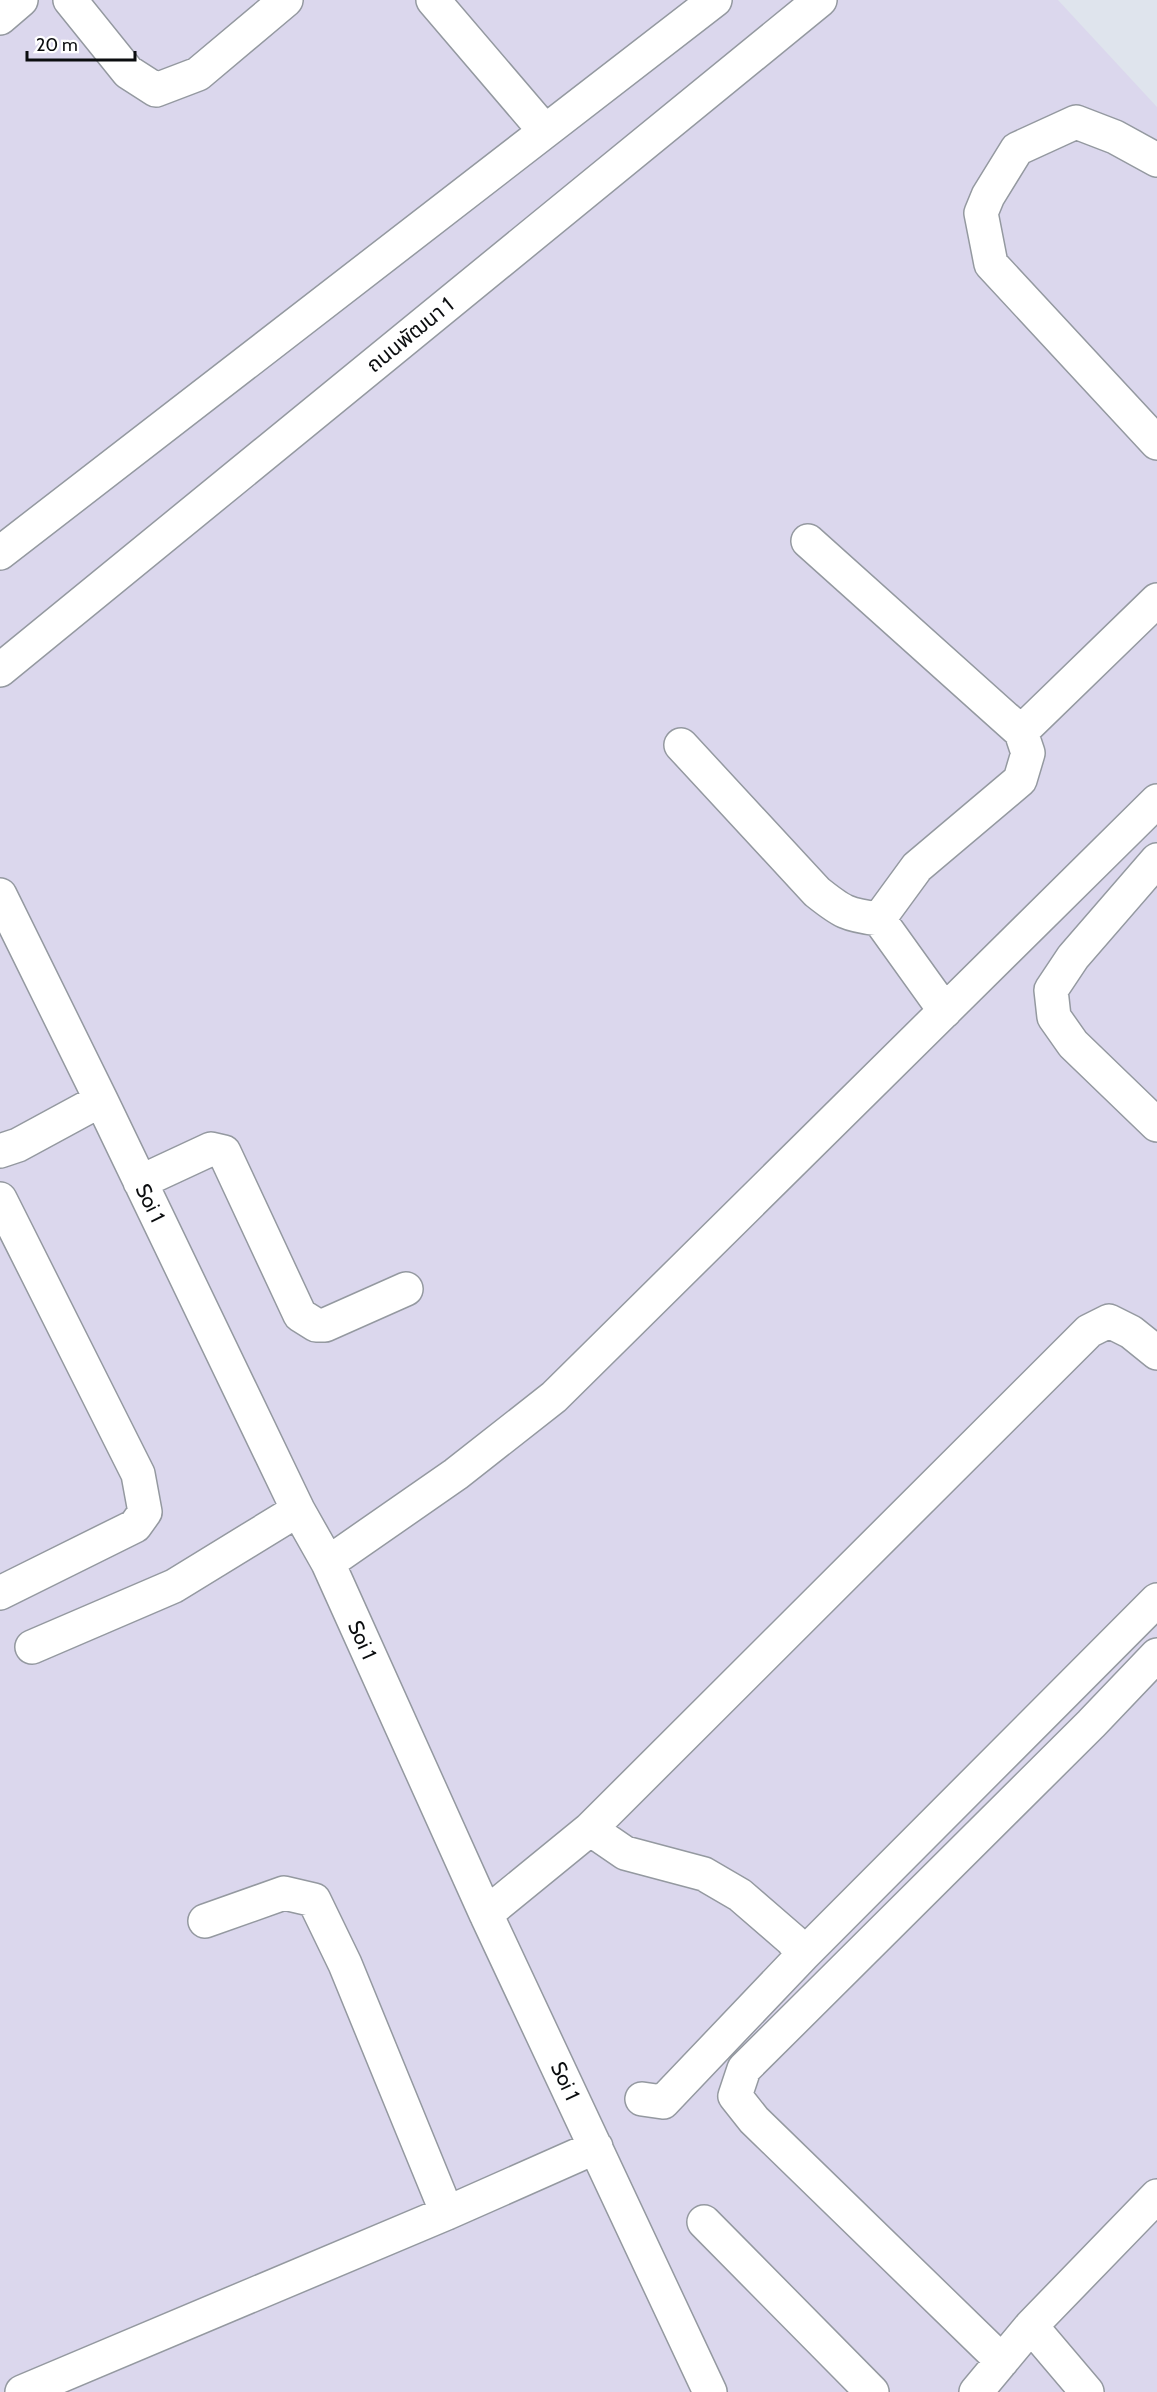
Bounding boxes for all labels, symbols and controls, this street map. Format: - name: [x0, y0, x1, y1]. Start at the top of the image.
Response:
- scale bar: [27, 24, 135, 62]
- text: 20 m: [36, 34, 78, 56]
- street label: ถนนพัฒนา 1: [361, 292, 458, 377]
- street label: Soi 1: [130, 1179, 170, 1226]
- street label: Soi 1: [343, 1617, 382, 1663]
- street label: Soi 1: [546, 2057, 585, 2104]

